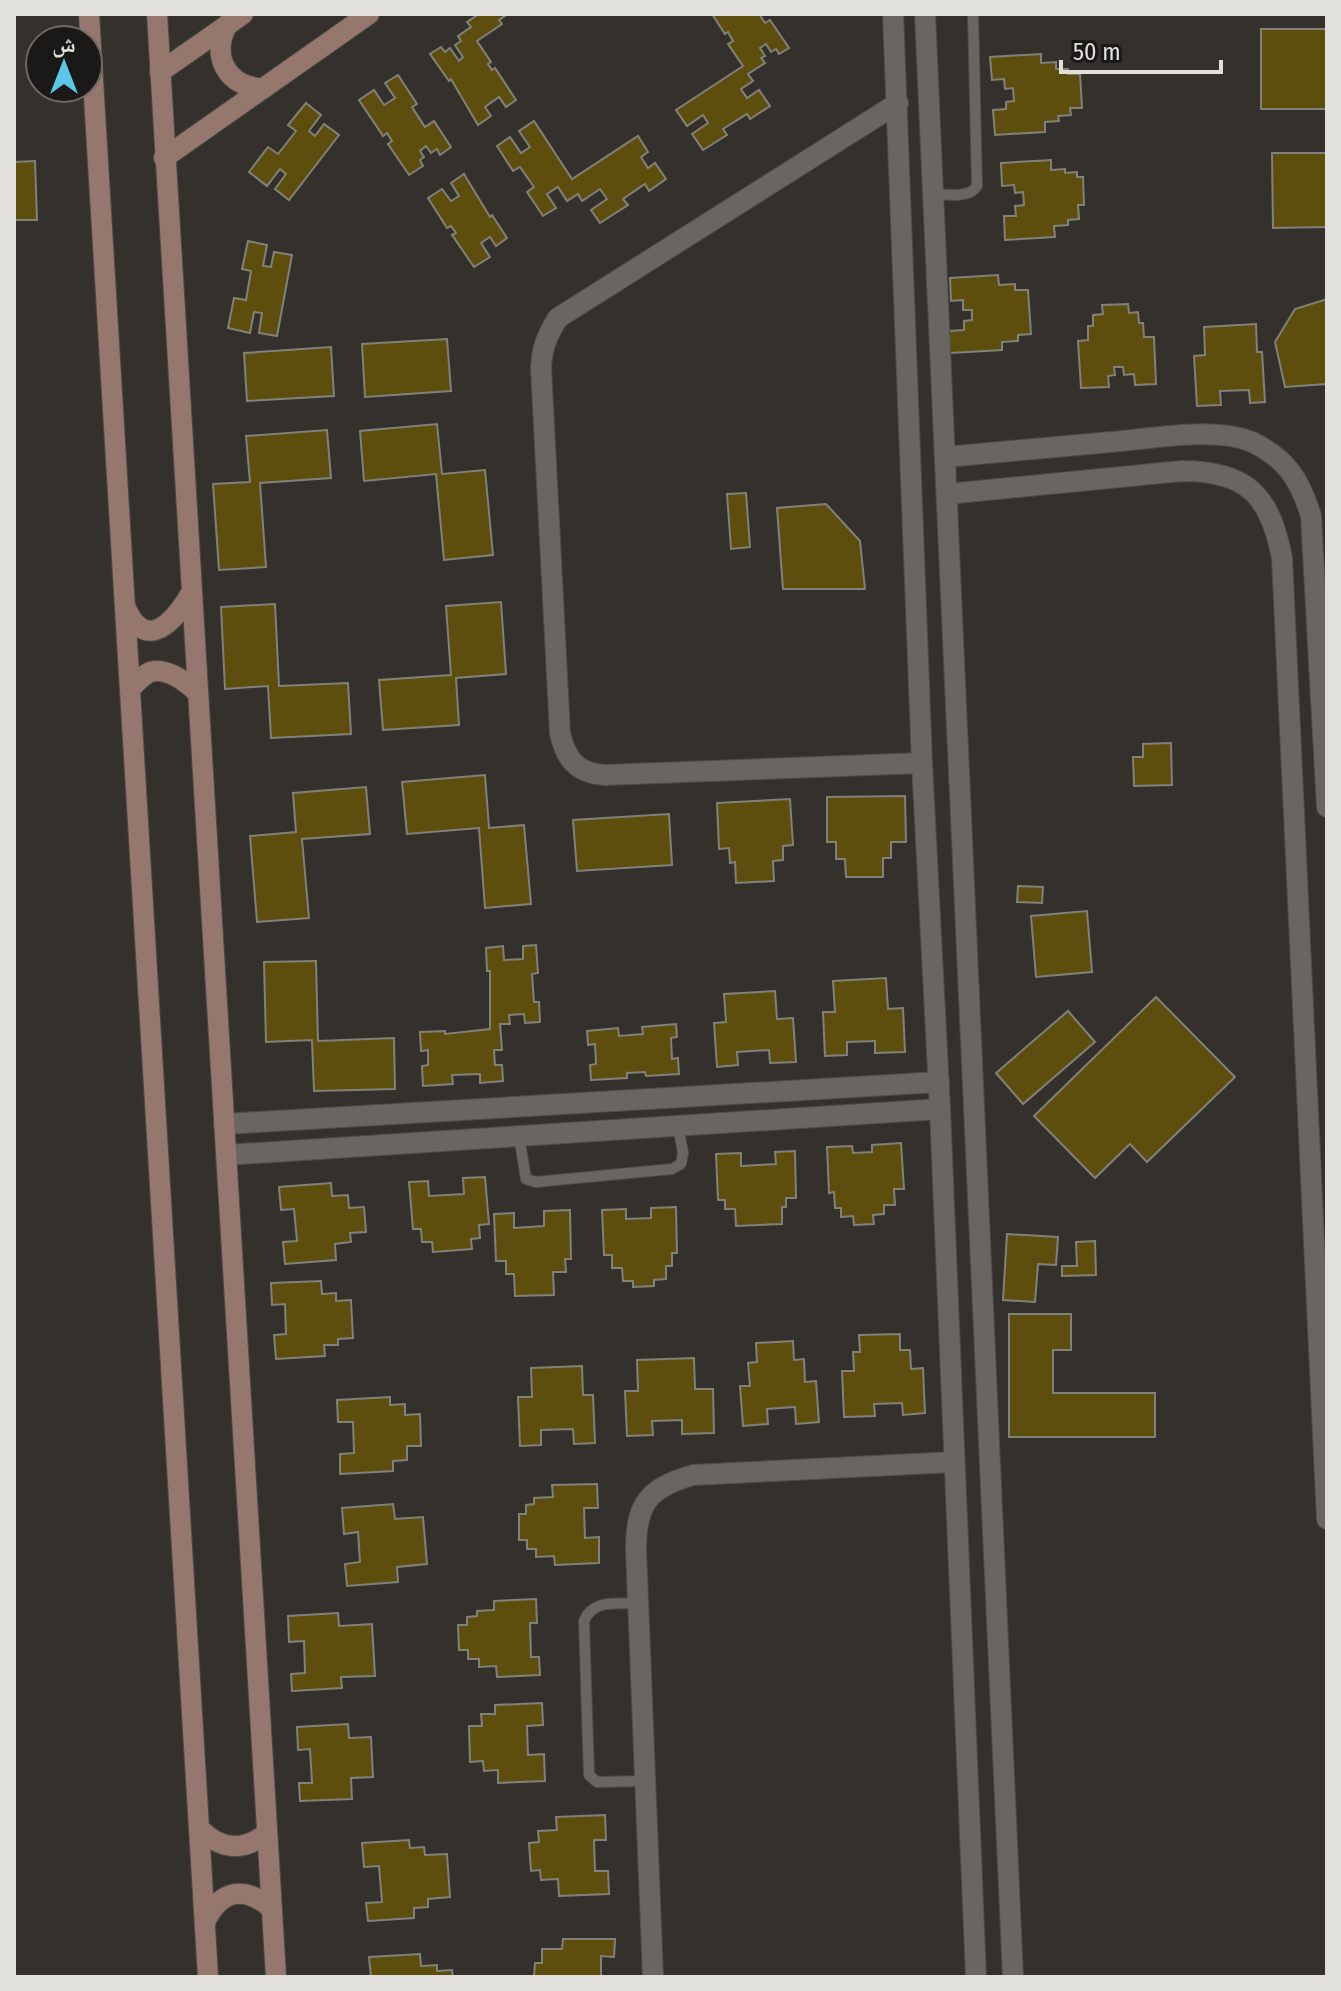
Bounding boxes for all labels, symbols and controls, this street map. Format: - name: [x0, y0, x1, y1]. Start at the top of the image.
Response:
- north arrow: [24, 24, 104, 104]
- scale bar: [1061, 24, 1221, 74]
- text: ش: [52, 31, 76, 58]
- text: 50 m: [1073, 38, 1121, 66]

